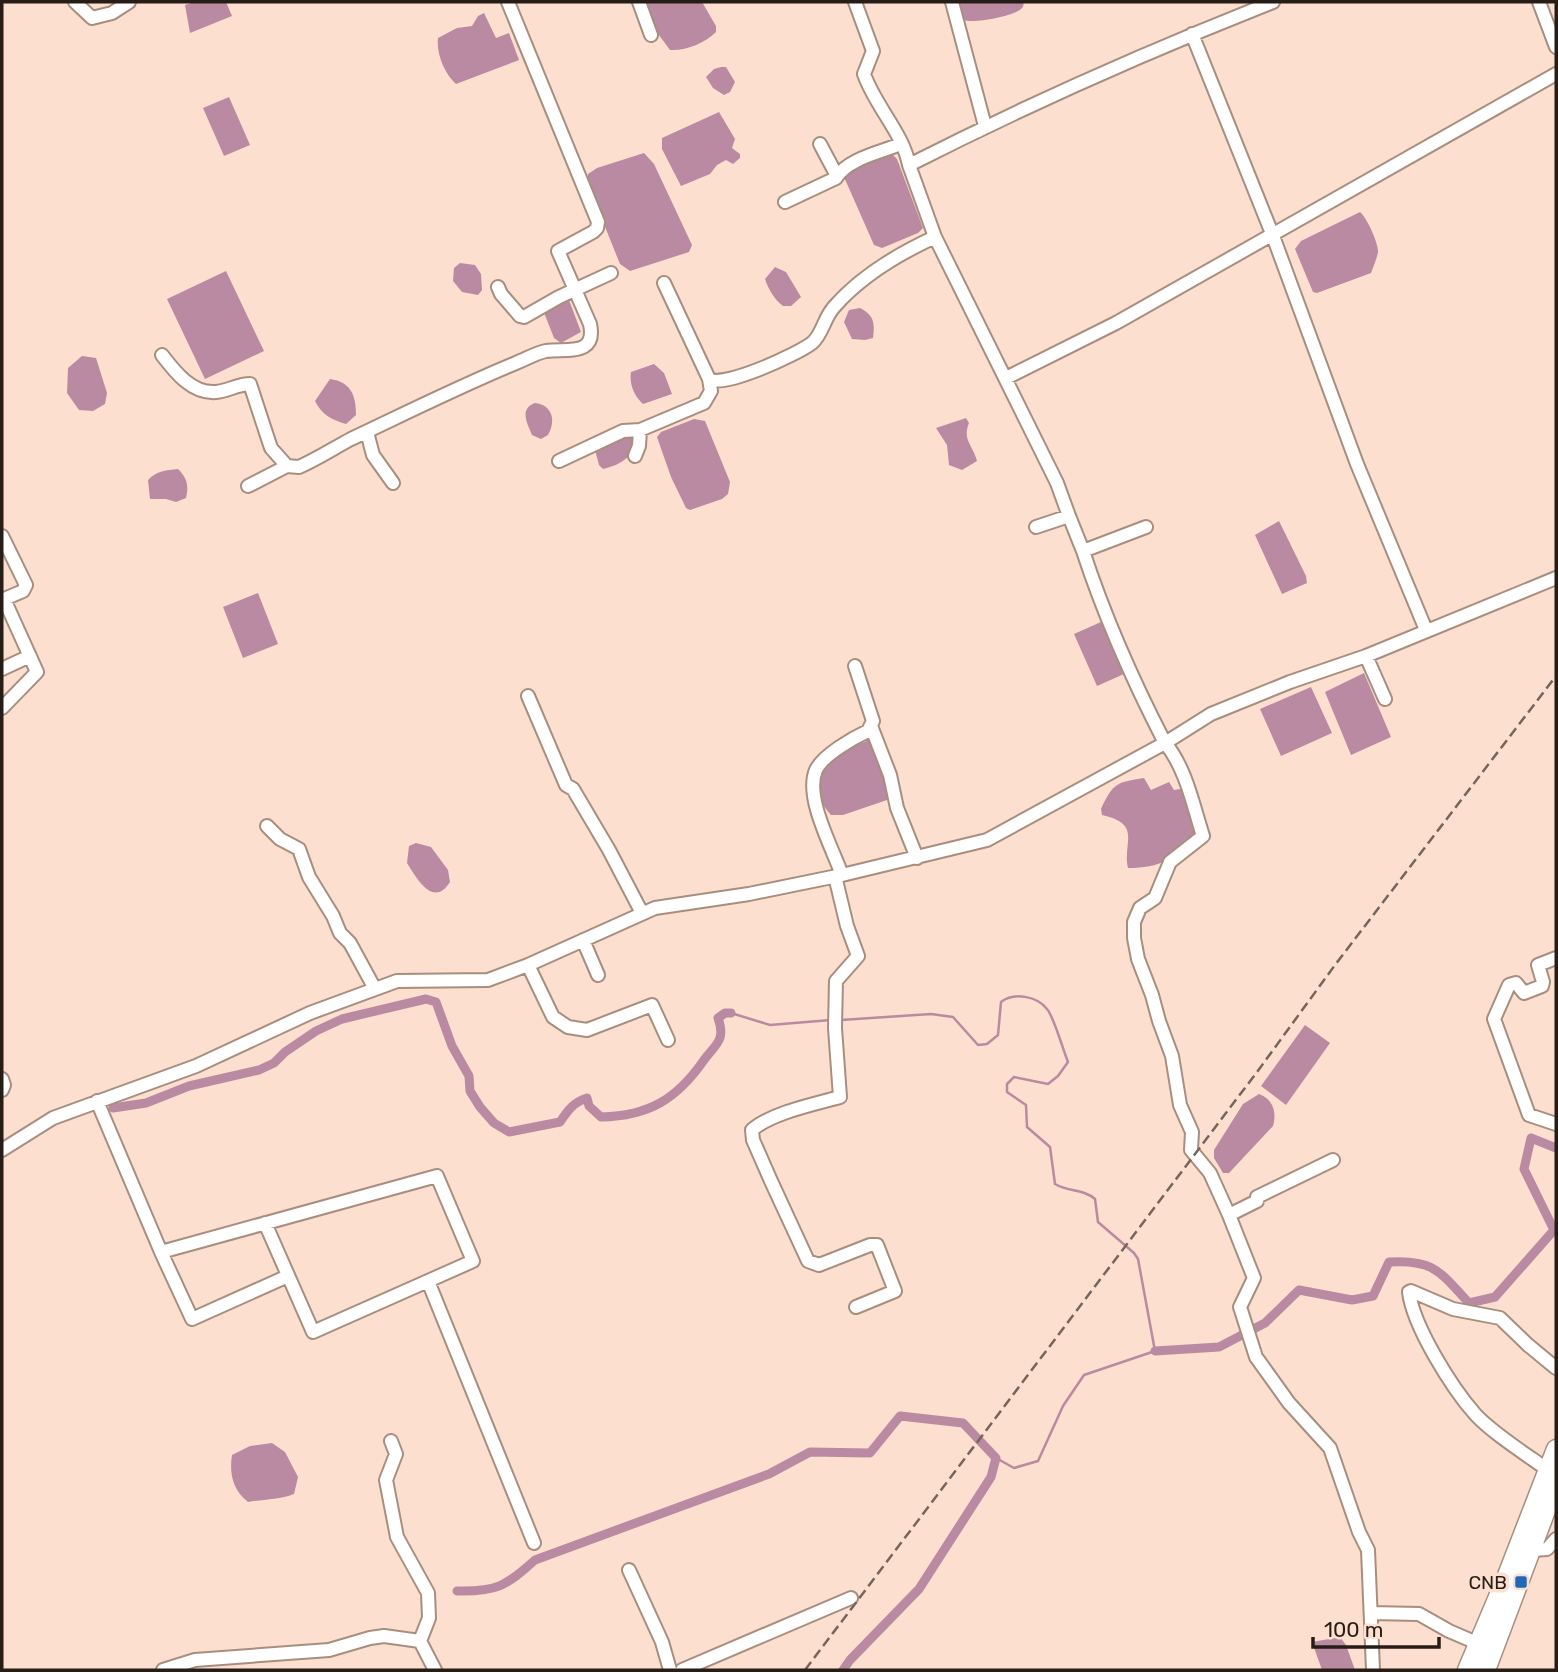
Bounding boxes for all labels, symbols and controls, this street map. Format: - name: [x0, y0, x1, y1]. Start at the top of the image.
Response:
- place label: CNB: [1468, 1571, 1507, 1594]
- marker: CNB: [1513, 1574, 1529, 1590]
- scale bar: [1313, 1606, 1439, 1650]
- text: 100 m: [1324, 1617, 1383, 1642]

